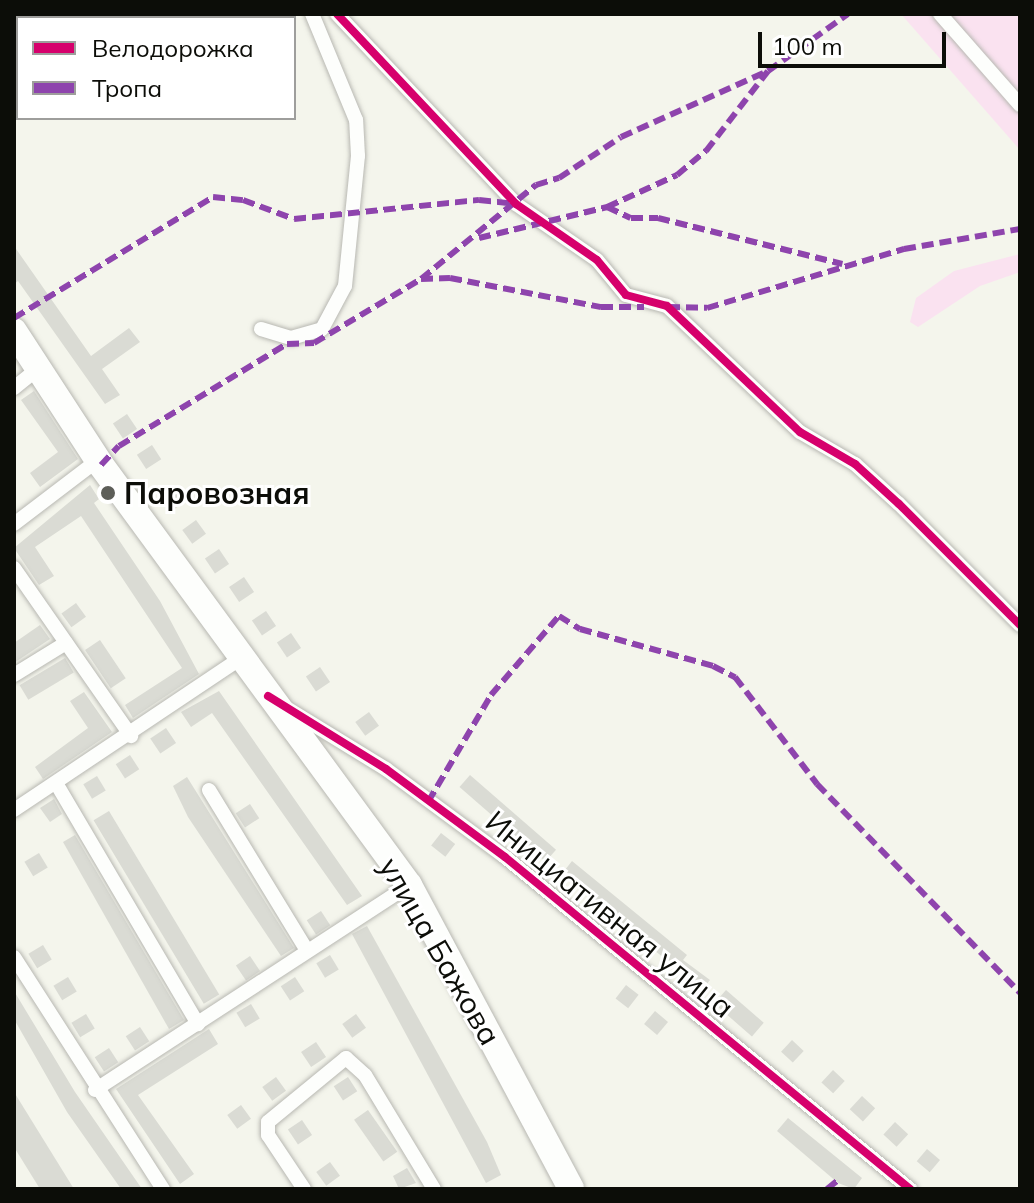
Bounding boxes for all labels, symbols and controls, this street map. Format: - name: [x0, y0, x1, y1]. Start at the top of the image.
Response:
- legend: [16, 16, 296, 120]
- scale bar: [762, 16, 950, 66]
- text: 100 m: [772, 31, 843, 61]
- text: Велодорожка: [92, 33, 254, 63]
- text: Тропа: [92, 73, 162, 103]
- place label: Паровозная: [124, 475, 309, 511]
- marker: Паровозная: [99, 484, 117, 502]
- street label: Инициативная улица: [479, 803, 741, 1025]
- street label: улица Бажова: [372, 851, 508, 1051]

